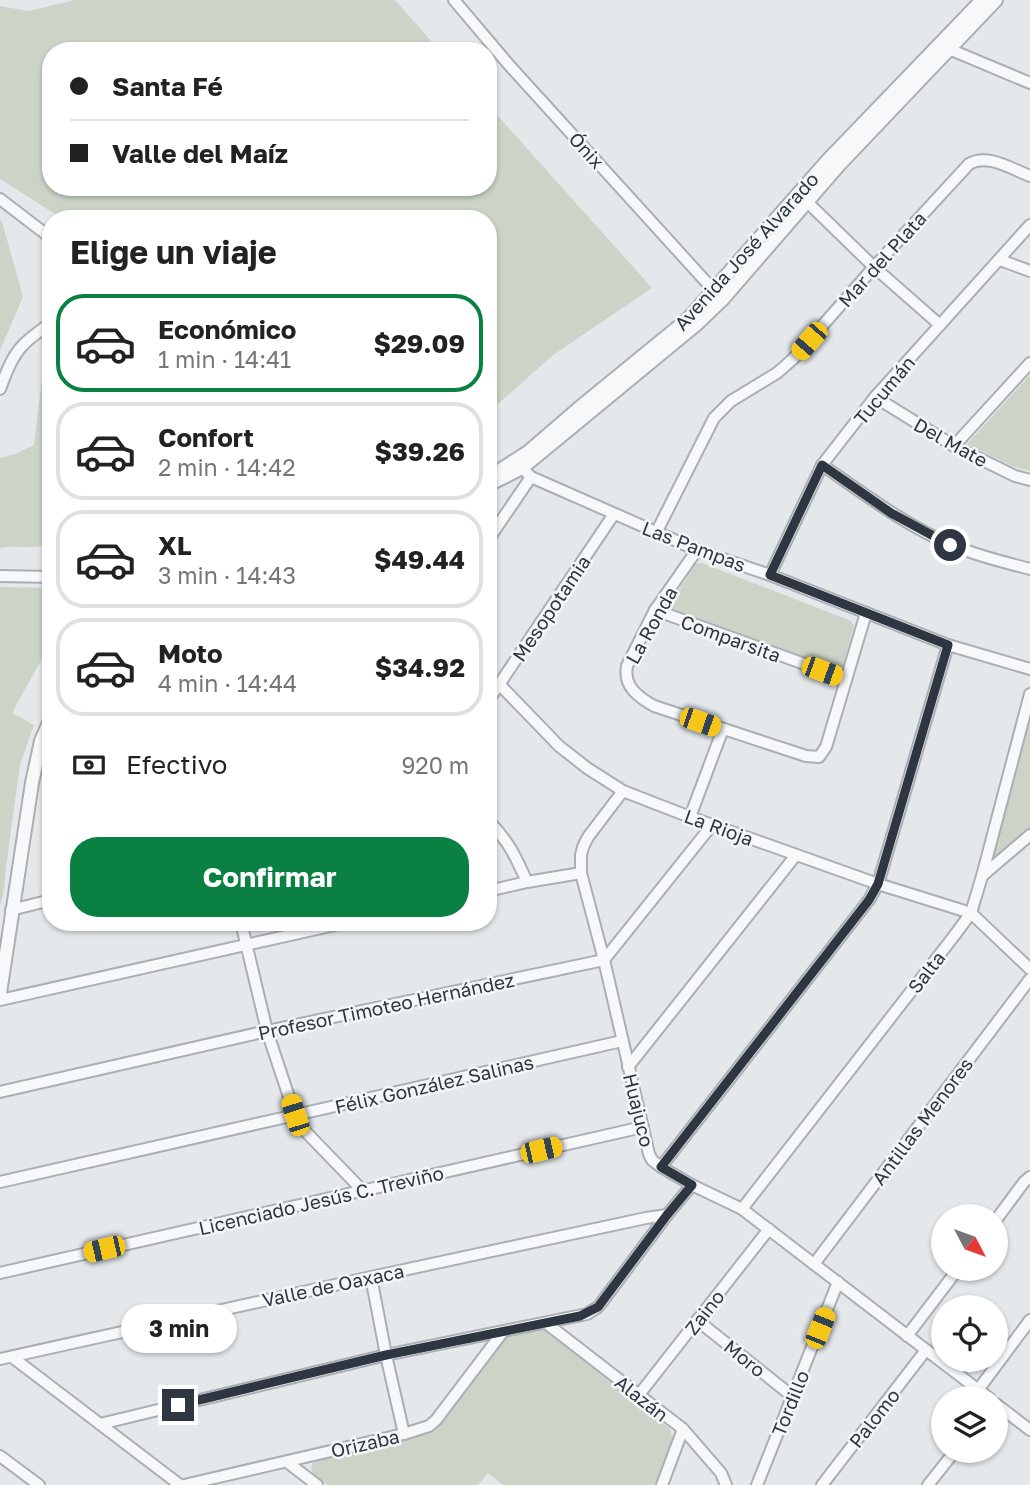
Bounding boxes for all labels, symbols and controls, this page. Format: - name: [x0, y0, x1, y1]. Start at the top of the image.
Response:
- text: Santa Fé: [112, 71, 223, 102]
- street label: Ónix: [565, 127, 609, 173]
- text: Valle del Maíz: [112, 138, 288, 169]
- street label: Avenida José Alvarado: [669, 167, 823, 335]
- street label: Mar del Plata: [833, 207, 931, 311]
- text: Elige un viaje: [70, 233, 277, 271]
- icon: car: [74, 312, 137, 375]
- text: Económico: [158, 314, 296, 345]
- car: [788, 318, 831, 364]
- text: $29.09: [373, 328, 465, 359]
- text: 1 min · 14:41: [158, 345, 291, 373]
- street label: Tucumán: [849, 351, 919, 429]
- street label: Del Mate: [910, 412, 992, 472]
- icon: car: [74, 420, 137, 483]
- text: Confort: [158, 422, 254, 453]
- text: $39.26: [375, 436, 465, 467]
- text: 2 min · 14:42: [158, 453, 296, 481]
- street label: Las Pampas: [639, 516, 749, 576]
- icon: car: [74, 528, 137, 591]
- route start: [934, 529, 966, 561]
- text: XL: [158, 530, 192, 561]
- text: $49.44: [374, 544, 465, 575]
- street label: Mesopotamia: [507, 551, 595, 665]
- text: 3 min · 14:43: [158, 561, 296, 589]
- street label: La Ronda: [620, 582, 682, 668]
- street label: Comparsita: [678, 609, 784, 667]
- icon: car: [74, 636, 137, 699]
- text: Moto: [158, 638, 223, 669]
- text: $34.92: [375, 652, 465, 683]
- car: [799, 654, 846, 688]
- text: 4 min · 14:44: [158, 669, 297, 697]
- car: [677, 705, 724, 739]
- icon: cash: [70, 746, 108, 784]
- text: Efectivo: [126, 749, 227, 780]
- text: 920 m: [401, 751, 469, 779]
- street label: La Rioja: [681, 804, 757, 850]
- button: Confirmar: [70, 837, 469, 917]
- street label: Salta: [902, 946, 950, 998]
- street label: Profesor Timoteo Hernández: [256, 968, 516, 1044]
- street label: Félix González Salinas: [332, 1050, 536, 1118]
- street label: Antillas Menores: [867, 1053, 977, 1189]
- street label: Huajuco: [619, 1071, 659, 1149]
- car: [279, 1092, 312, 1138]
- car: [519, 1135, 564, 1165]
- street label: Licenciado Jesús C. Treviño: [196, 1161, 446, 1239]
- north arrow: [931, 1204, 1008, 1281]
- map controls: [931, 1204, 1008, 1463]
- car: [82, 1234, 127, 1264]
- street label: Valle de Oaxaca: [260, 1259, 406, 1311]
- street label: Zaino: [679, 1285, 729, 1339]
- button: locate: [931, 1295, 1008, 1372]
- callout: 3 min: [120, 1304, 236, 1352]
- car: [803, 1305, 838, 1351]
- text: 3 min: [149, 1314, 209, 1342]
- street label: Moro: [720, 1334, 770, 1382]
- street label: Tordillo: [766, 1367, 814, 1439]
- street label: Alazán: [611, 1370, 673, 1426]
- street label: Palomo: [844, 1384, 904, 1452]
- button: layers: [931, 1386, 1008, 1463]
- route end: [162, 1389, 194, 1421]
- street label: Orizaba: [329, 1424, 401, 1462]

